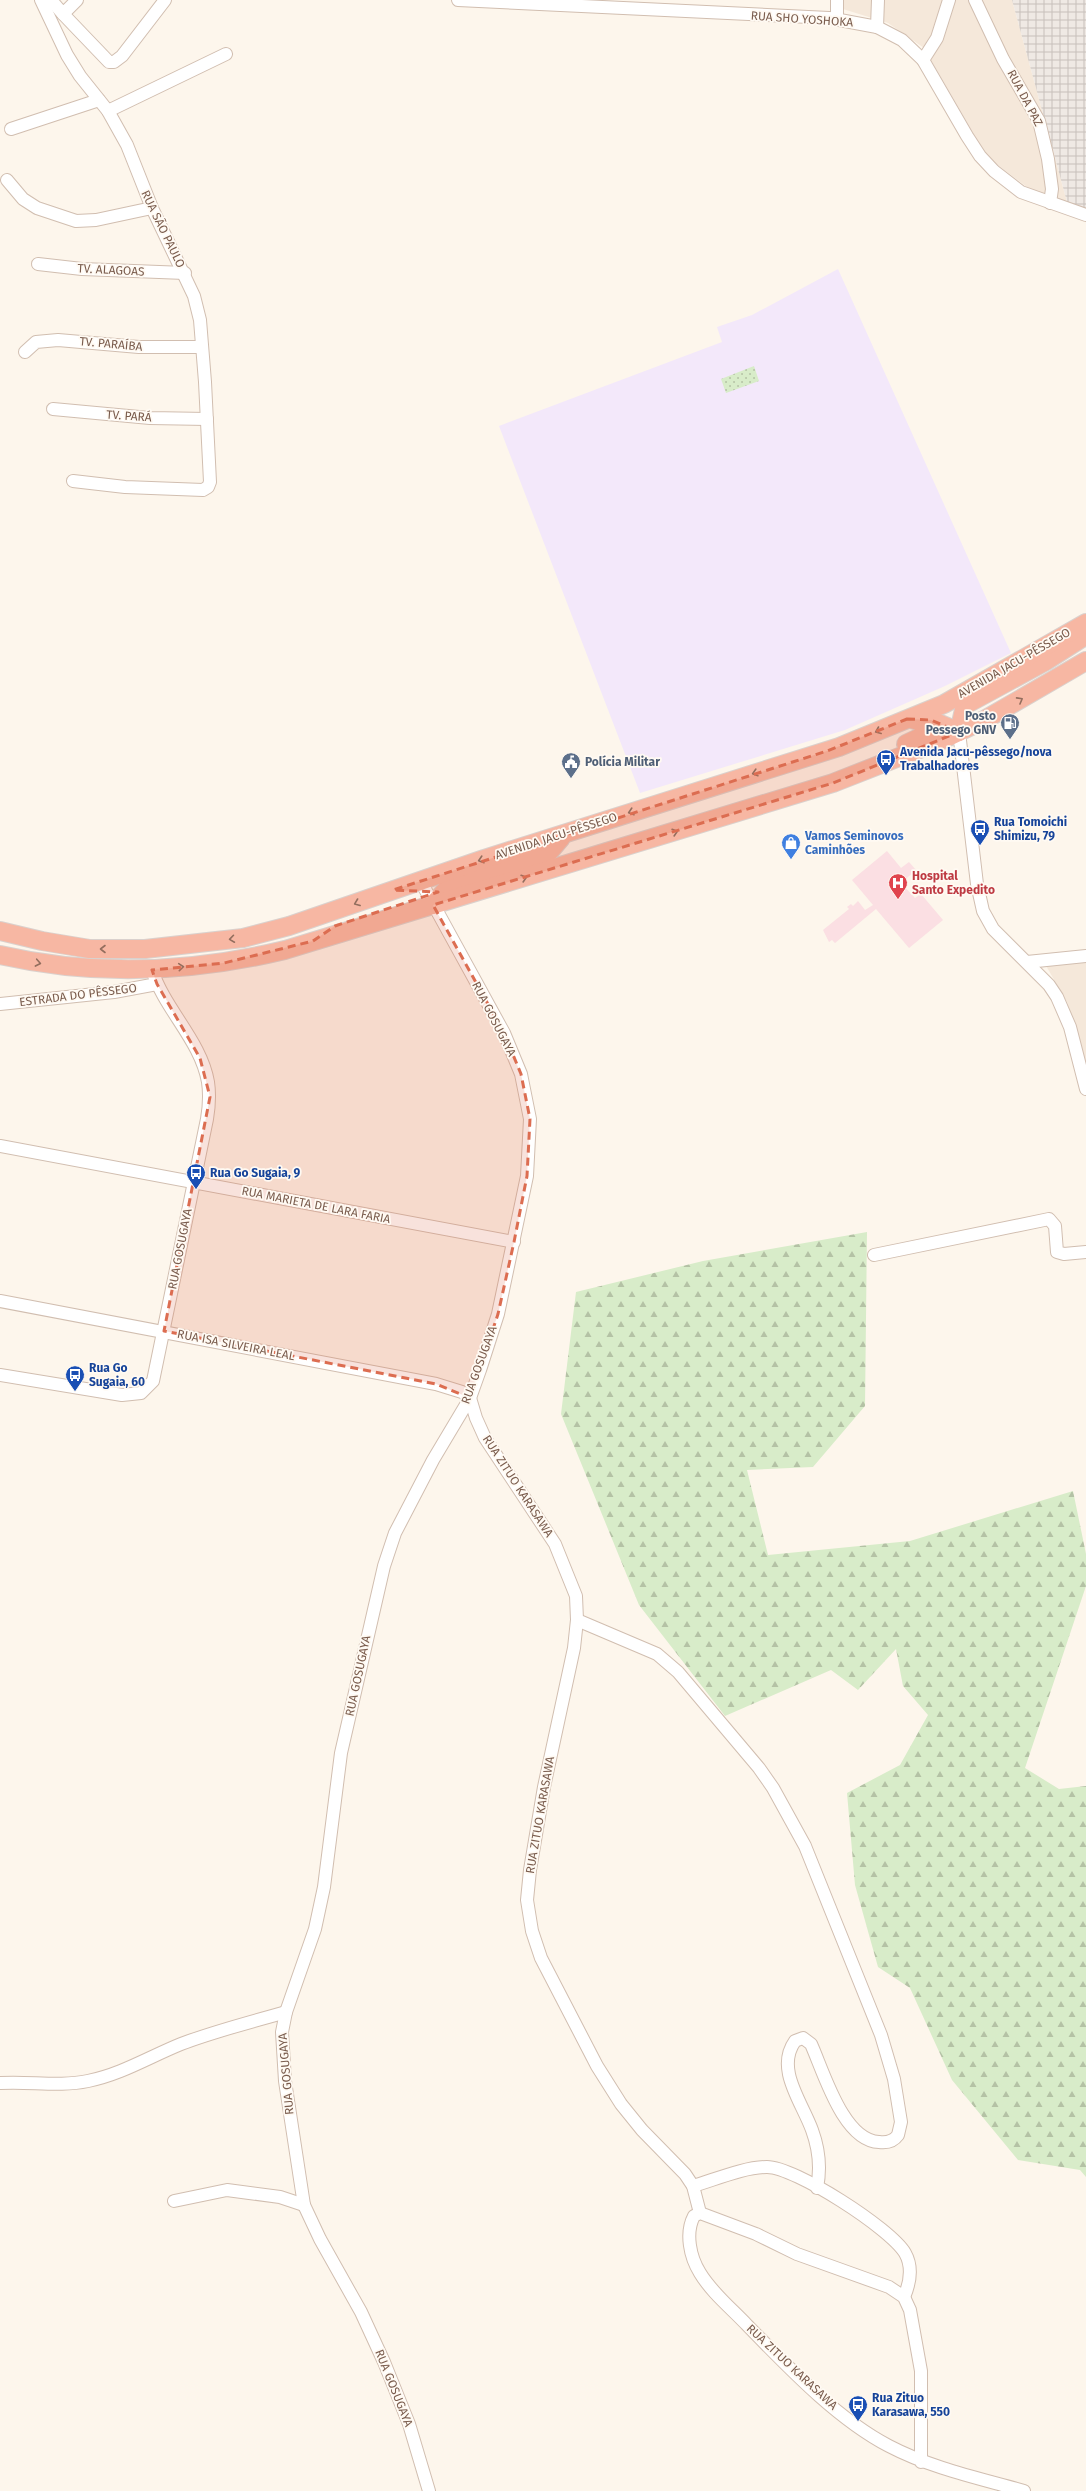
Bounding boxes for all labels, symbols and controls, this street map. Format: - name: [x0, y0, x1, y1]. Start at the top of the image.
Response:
- street label: RUA SHO YOSHOKA: [750, 8, 854, 30]
- street label: RUA DA PAZ: [1004, 67, 1046, 129]
- street label: RUA SÃO PAULO: [138, 188, 189, 270]
- street label: TV. ALAGOAS: [77, 261, 145, 279]
- street label: TV. PARAÍBA: [79, 333, 143, 354]
- street label: TV. PARÁ: [106, 406, 152, 425]
- street label: AVENIDA JACU-PÊSSEGO: [955, 624, 1073, 701]
- one-way arrow: [1016, 697, 1023, 705]
- place label: Posto Pessego GNV: [926, 709, 997, 737]
- fuel station icon: Posto Pessego GNV: [999, 712, 1021, 740]
- one-way arrow: [875, 726, 882, 734]
- place label: Avenida Jacu-pêssego/nova Trabalhadores: [899, 745, 1052, 773]
- bus stop icon: Avenida Jacu-pêssego/nova Trabalhadores: [875, 748, 897, 776]
- public building icon: Polícia Militar: [560, 751, 582, 779]
- place label: Polícia Militar: [585, 755, 660, 769]
- one-way arrow: [752, 768, 759, 777]
- one-way arrow: [628, 807, 635, 816]
- street label: AVENIDA JACU-PÊSSEGO: [493, 809, 619, 862]
- place label: Rua Tomoichi Shimizu, 79: [994, 815, 1067, 843]
- bus stop icon: Rua Tomoichi Shimizu, 79: [969, 818, 991, 846]
- one-way arrow: [671, 828, 678, 837]
- place label: Vamos Seminovos Caminhões: [804, 829, 904, 857]
- shop icon: Vamos Seminovos Caminhões: [780, 832, 802, 860]
- one-way arrow: [477, 856, 484, 864]
- place label: Hospital Santo Expedito: [912, 869, 995, 897]
- hospital icon: Hospital Santo Expedito: [887, 872, 909, 900]
- one-way arrow: [520, 874, 527, 883]
- one-way arrow: [353, 899, 360, 907]
- one-way arrow: [229, 934, 235, 943]
- one-way arrow: [100, 945, 106, 953]
- one-way arrow: [35, 959, 41, 967]
- one-way arrow: [178, 963, 185, 972]
- street label: RUA GOSUGAYA: [469, 979, 519, 1059]
- street label: ESTRADA DO PÊSSEGO: [18, 980, 137, 1009]
- bus stop icon: Rua Go Sugaia, 9: [185, 1162, 207, 1190]
- place label: Rua Go Sugaia, 9: [210, 1166, 301, 1180]
- street label: RUA MARIETA DE LARA FARIA: [240, 1184, 392, 1226]
- street label: RUA GOSUGAYA: [165, 1207, 195, 1291]
- street label: RUA GOSUGAYA: [458, 1324, 500, 1406]
- street label: RUA ISA SILVEIRA LEAL: [176, 1327, 296, 1363]
- place label: Rua Go Sugaia, 60: [89, 1361, 145, 1389]
- bus stop icon: Rua Go Sugaia, 60: [64, 1364, 86, 1392]
- street label: RUA ZITUO KARASAWA: [480, 1432, 556, 1540]
- street label: RUA GOSUGAYA: [343, 1634, 373, 1718]
- street label: RUA ZITUO KARASAWA: [523, 1755, 557, 1875]
- street label: RUA GOSUGAYA: [275, 2032, 297, 2116]
- street label: RUA ZITUO KARASAWA: [744, 2321, 840, 2413]
- street label: RUA GOSUGAYA: [372, 2347, 416, 2429]
- place label: Rua Zituo Karasawa, 550: [872, 2391, 950, 2419]
- bus stop icon: Rua Zituo Karasawa, 550: [847, 2394, 869, 2422]

